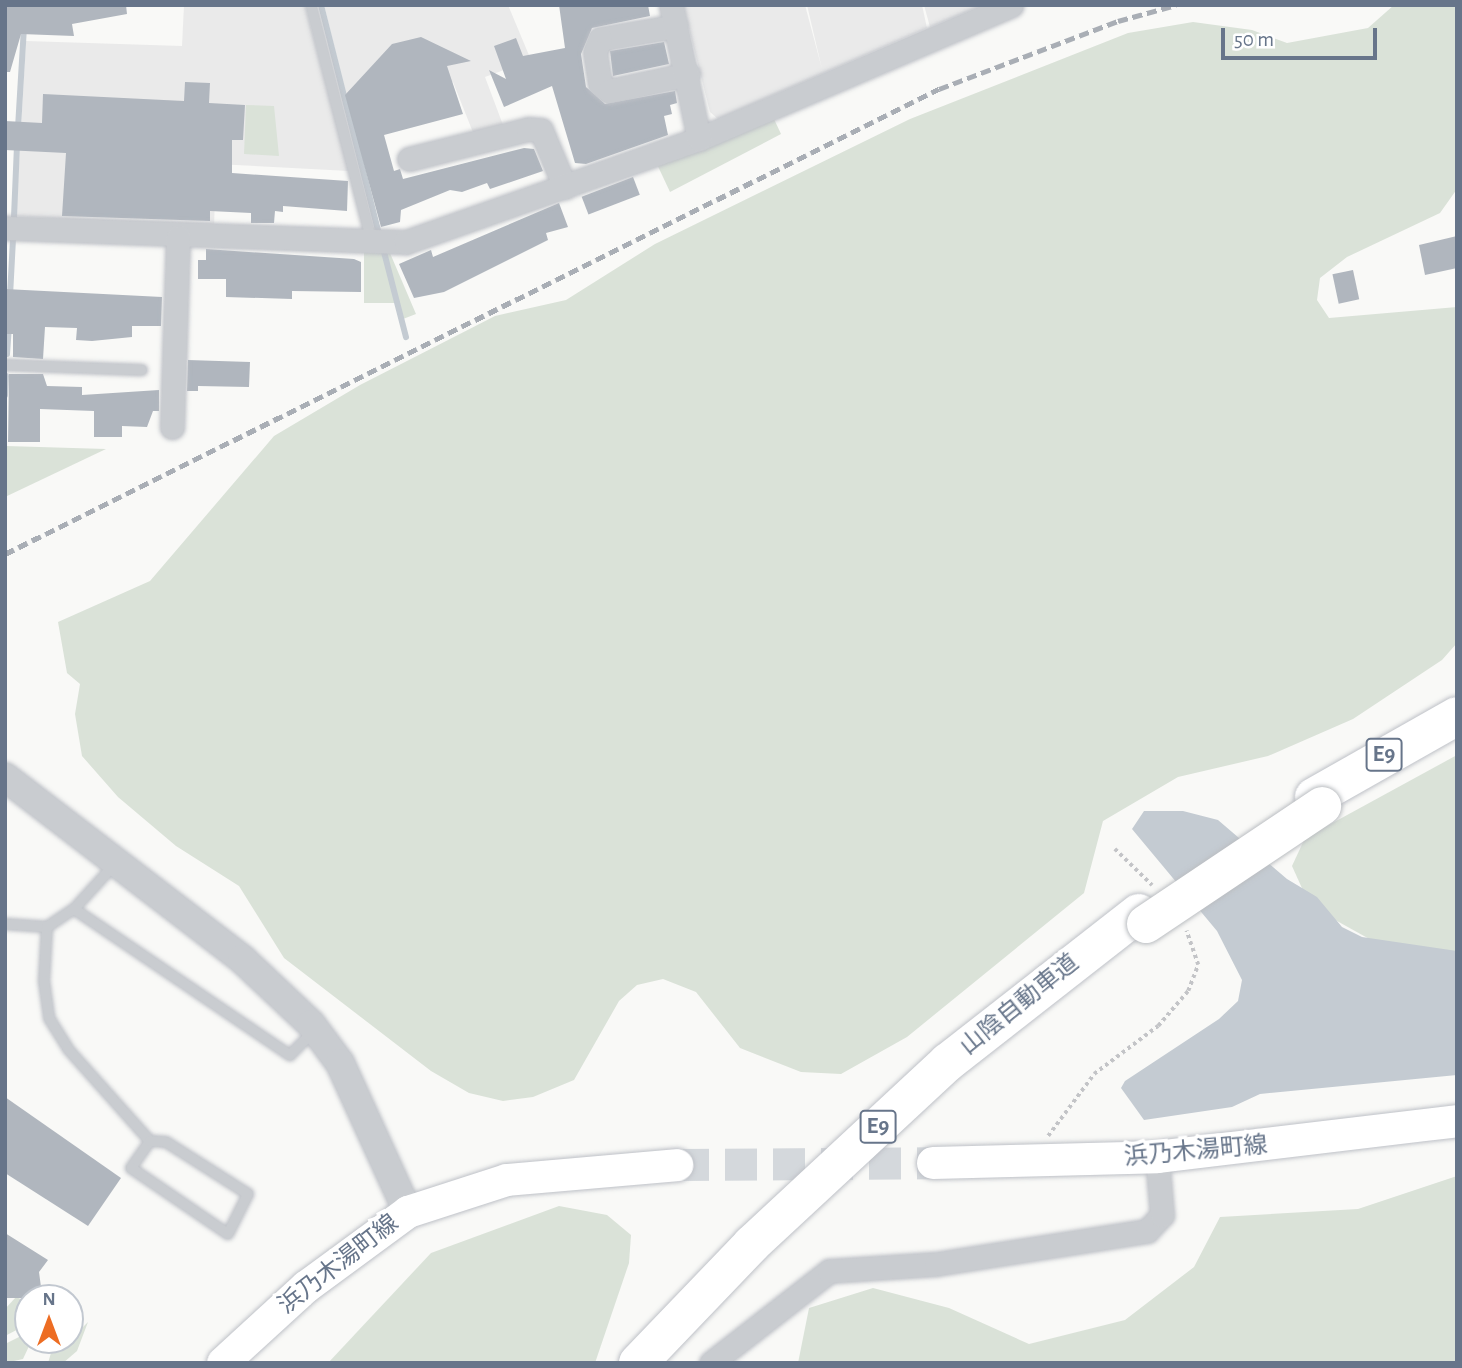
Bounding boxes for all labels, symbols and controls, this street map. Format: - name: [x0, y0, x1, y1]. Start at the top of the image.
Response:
- scale bar: [1224, 14, 1380, 58]
- text: 50 m: [1234, 29, 1274, 50]
- road number: E9: [1365, 736, 1403, 775]
- street label: 山陰自動車道: [955, 948, 1085, 1062]
- road number: E9: [859, 1108, 897, 1146]
- street label: 浜乃木湯町線: [1123, 1131, 1269, 1173]
- street label: 浜乃木湯町線: [273, 1209, 405, 1321]
- north arrow: [14, 1284, 84, 1354]
- text: N: [42, 1290, 56, 1309]

